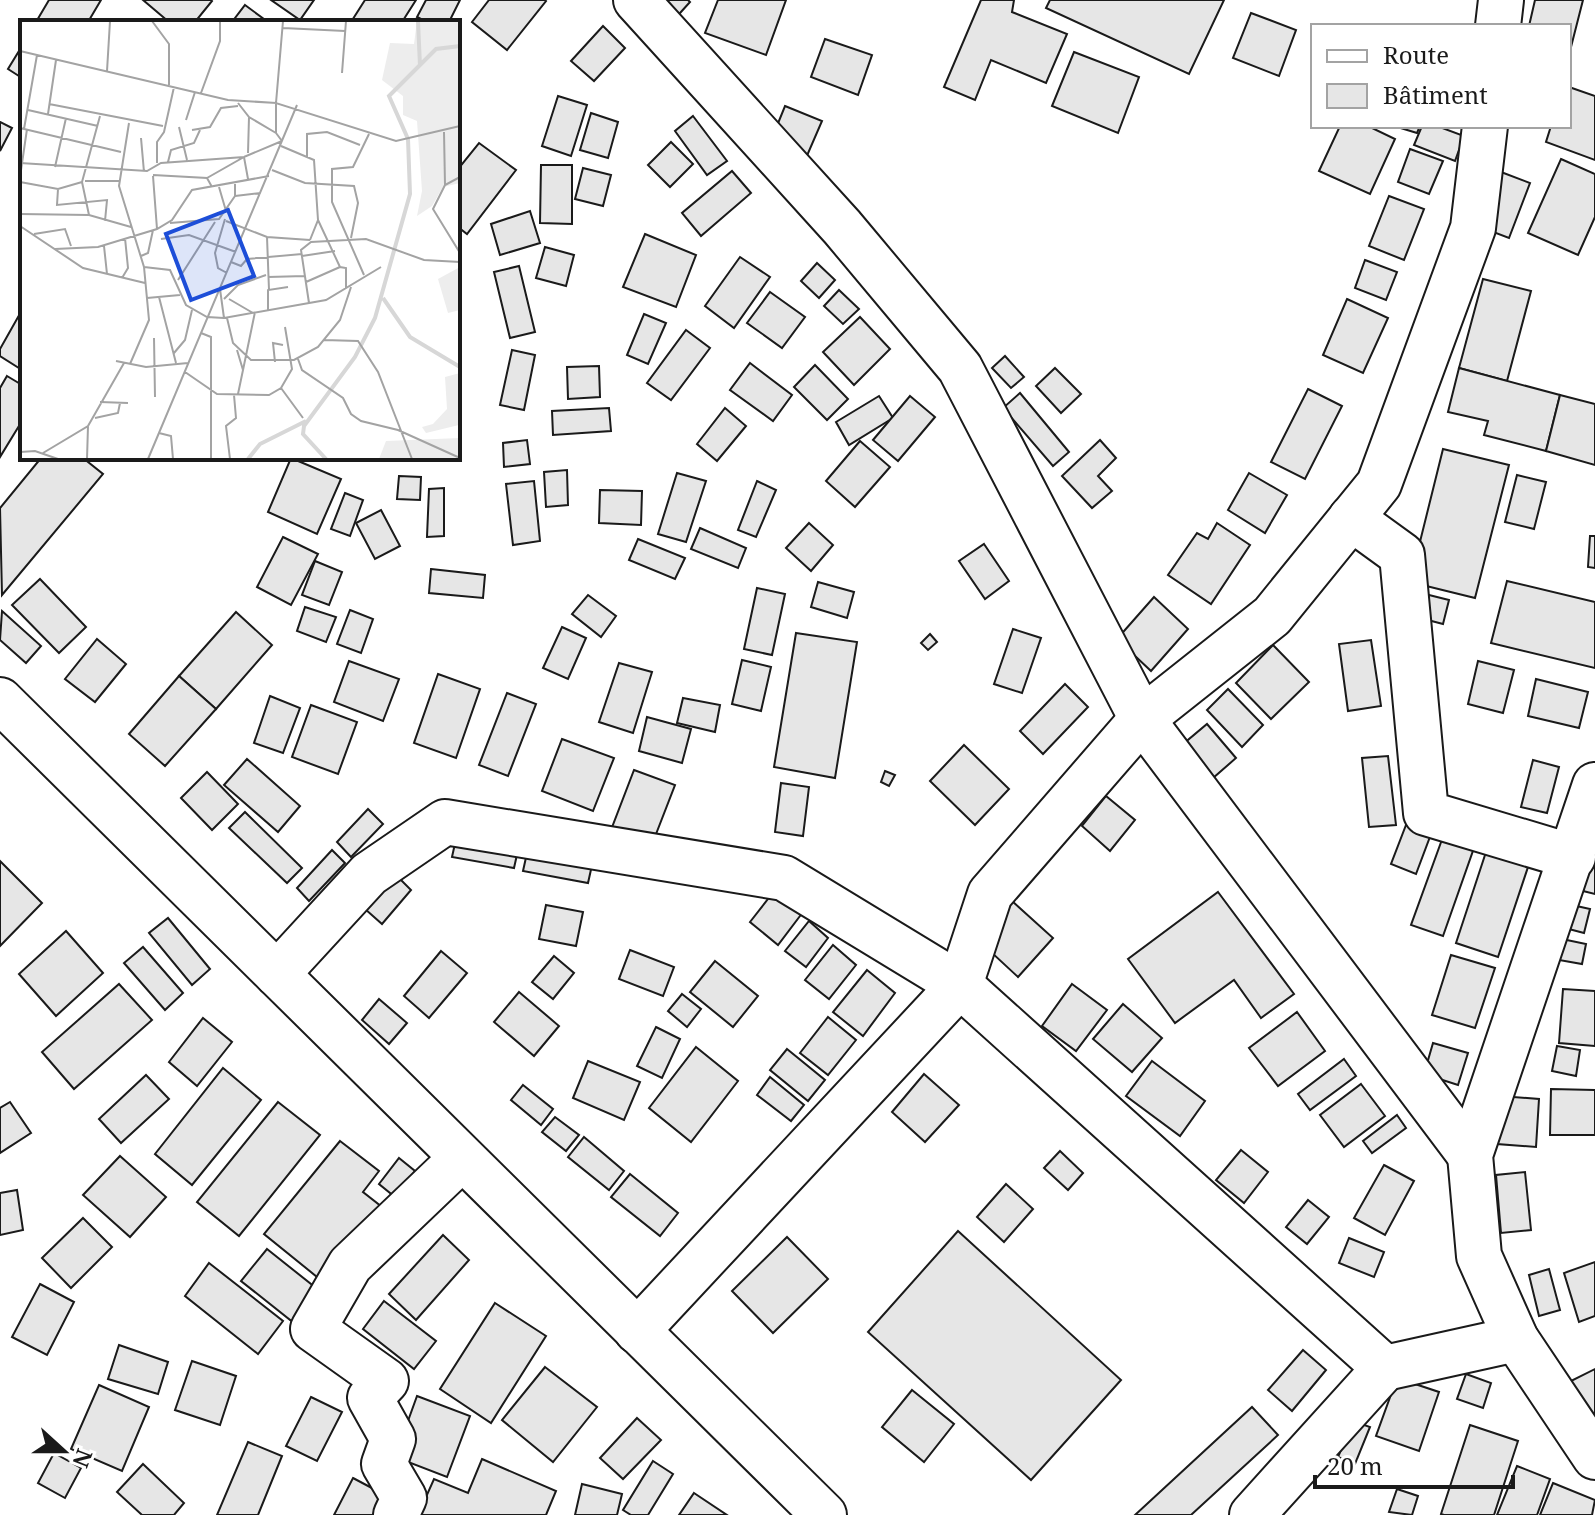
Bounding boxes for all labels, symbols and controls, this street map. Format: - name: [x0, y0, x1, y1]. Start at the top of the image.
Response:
- inset map: [20, 20, 460, 460]
- legend: [1311, 24, 1571, 128]
- text: Route: [1383, 38, 1449, 71]
- text: Bâtiment: [1383, 78, 1488, 111]
- north arrow: [24, 1411, 104, 1491]
- scale bar: [1315, 1439, 1513, 1489]
- text: N: [66, 1445, 101, 1472]
- text: 20 m: [1327, 1449, 1383, 1482]

